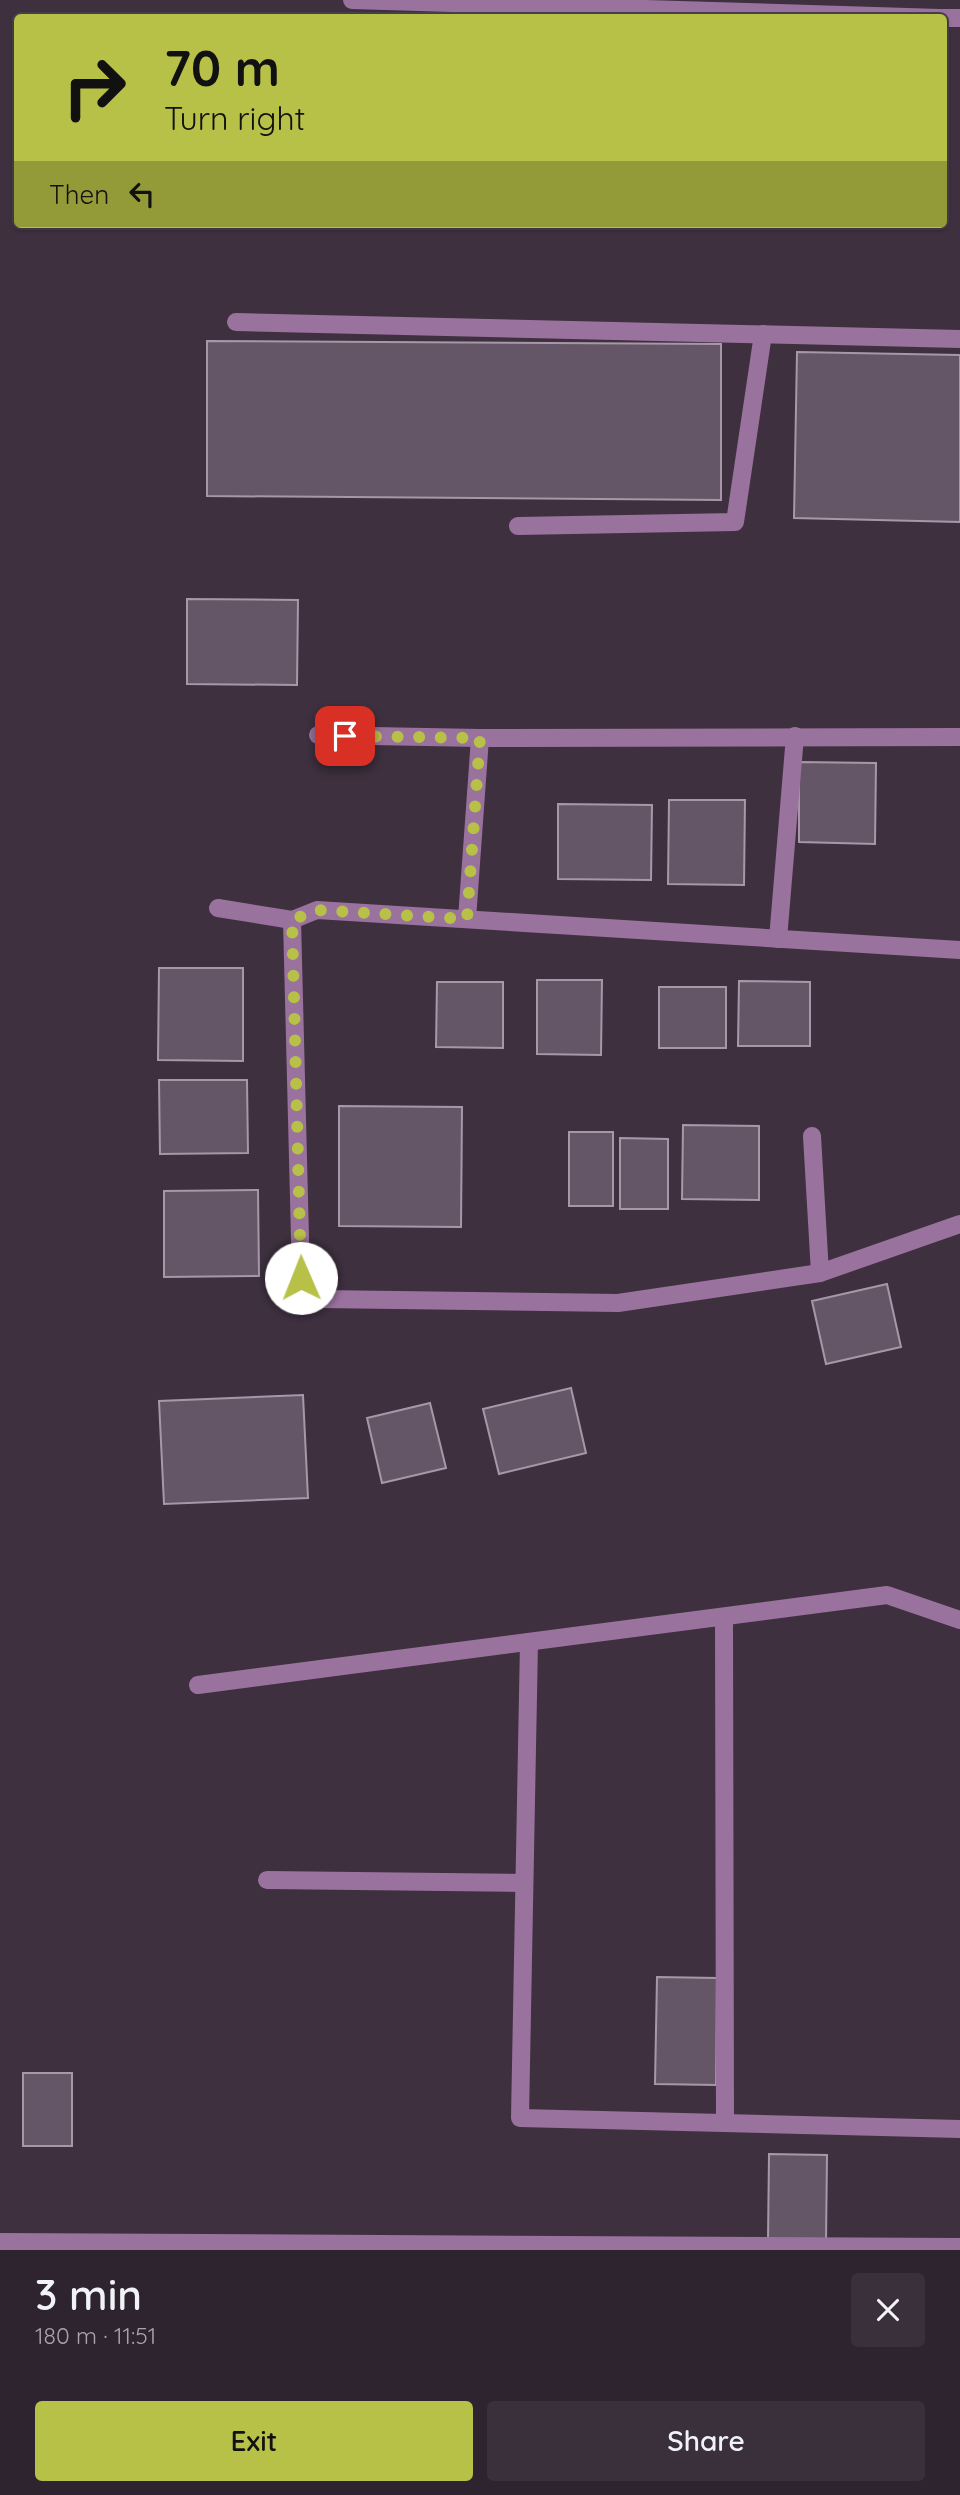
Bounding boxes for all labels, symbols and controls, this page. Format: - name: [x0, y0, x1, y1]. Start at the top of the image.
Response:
- text: 70 m: [164, 37, 280, 98]
- icon: right: [49, 42, 140, 133]
- text: Turn right: [164, 98, 305, 138]
- icon: left: [123, 175, 161, 213]
- text: Then: [49, 178, 109, 211]
- pin: [315, 706, 375, 766]
- icon: arrive: [326, 717, 364, 755]
- position arrow: [264, 1241, 338, 1315]
- text: 3 min: [35, 2268, 142, 2321]
- button: close: [851, 2273, 925, 2347]
- text: 180 m · 11:51: [35, 2321, 156, 2350]
- button: Exit: [35, 2401, 473, 2481]
- button: Share: [487, 2401, 925, 2481]

